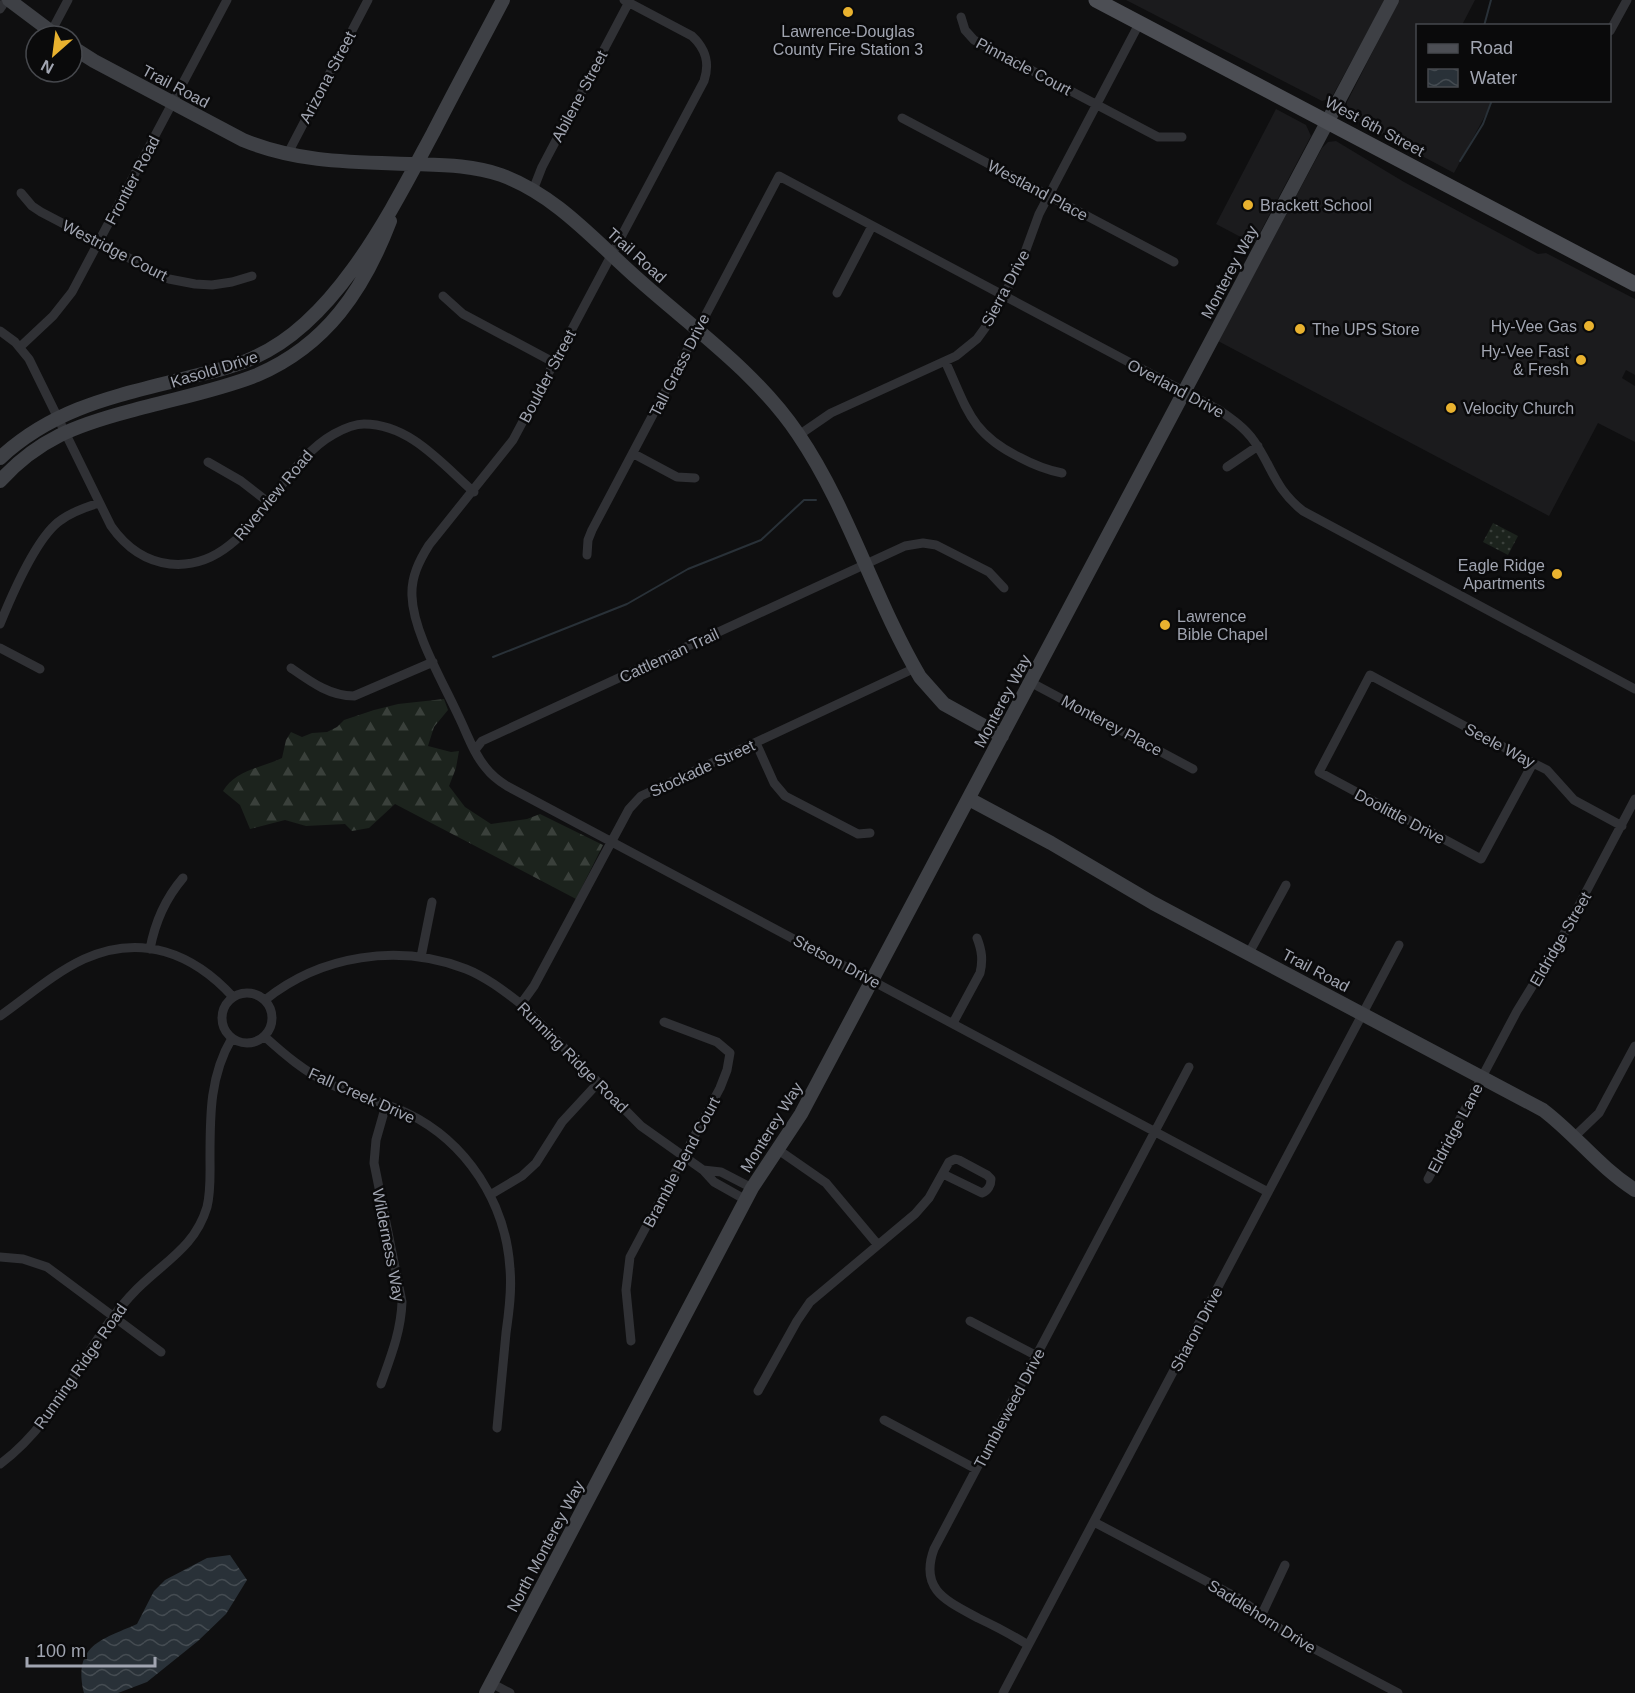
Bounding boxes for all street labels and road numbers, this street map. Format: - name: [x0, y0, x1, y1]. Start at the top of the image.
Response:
- street label: Arizona Street: [296, 28, 359, 126]
- street label: Pinnacle Court: [973, 34, 1075, 99]
- street label: Abilene Street: [548, 47, 611, 145]
- street label: Trail Road: [139, 62, 212, 111]
- street label: West 6th Street: [1322, 93, 1428, 160]
- street label: Frontier Road: [102, 133, 163, 227]
- street label: Westland Place: [985, 157, 1091, 224]
- street label: Westridge Court: [60, 217, 170, 284]
- street label: Monterey Way: [1198, 223, 1261, 321]
- street label: Trail Road: [604, 225, 670, 286]
- street label: Sierra Drive: [978, 247, 1033, 330]
- street label: Tall Grass Drive: [646, 311, 713, 419]
- street label: Boulder Street: [516, 327, 579, 425]
- street label: Kasold Drive: [168, 348, 260, 391]
- street label: Overland Drive: [1125, 356, 1227, 421]
- street label: Riverview Road: [231, 447, 316, 544]
- street label: Cattleman Trail: [617, 625, 722, 686]
- street label: Monterey Way: [971, 652, 1034, 750]
- street label: Monterey Place: [1059, 692, 1165, 759]
- street label: Seele Way: [1462, 720, 1538, 771]
- street label: Stockade Street: [647, 736, 758, 800]
- street label: Doolittle Drive: [1352, 786, 1448, 847]
- street label: Eldridge Street: [1527, 889, 1595, 989]
- street label: Stetson Drive: [790, 931, 883, 992]
- street label: Trail Road: [1279, 946, 1352, 995]
- street label: Running Ridge Road: [514, 999, 631, 1116]
- street label: Fall Creek Drive: [306, 1064, 418, 1127]
- street label: Monterey Way: [737, 1079, 806, 1175]
- street label: Eldridge Lane: [1425, 1081, 1486, 1176]
- street label: Bramble Bend Court: [640, 1094, 723, 1230]
- street label: Wilderness Way: [369, 1187, 408, 1303]
- street label: Sharon Drive: [1167, 1284, 1226, 1374]
- street label: Running Ridge Road: [31, 1301, 130, 1432]
- street label: Tumbleweed Drive: [971, 1346, 1048, 1471]
- street label: North Monterey Way: [504, 1478, 587, 1615]
- street label: Saddlehorn Drive: [1205, 1576, 1319, 1656]

